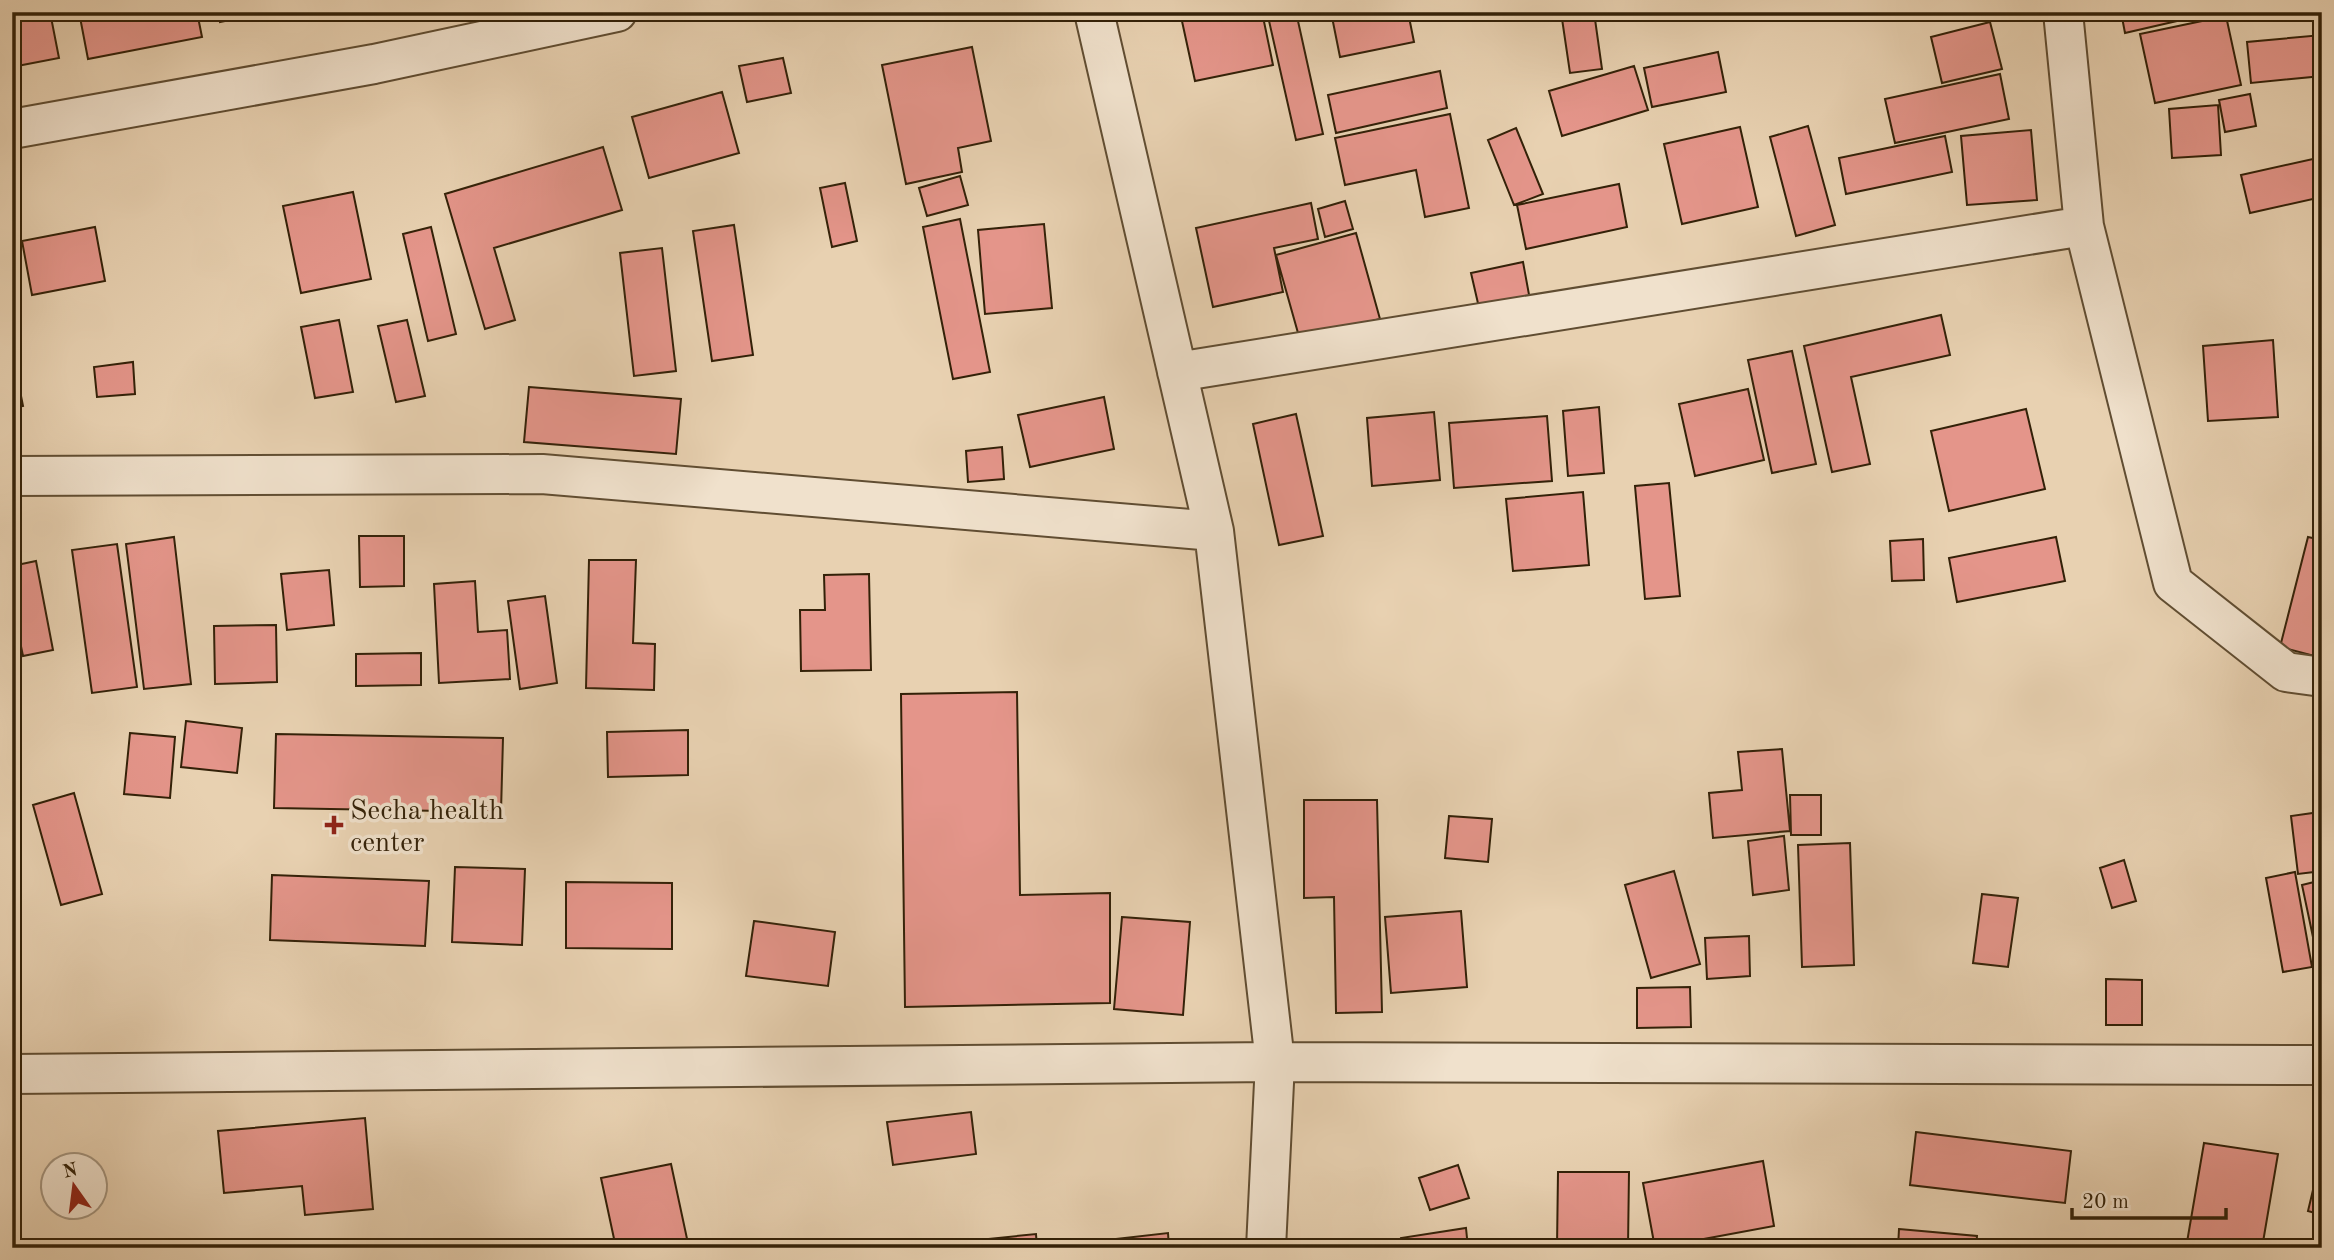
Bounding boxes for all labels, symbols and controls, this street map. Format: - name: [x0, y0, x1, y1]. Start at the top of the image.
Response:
- place label: Secha health center: [350, 798, 504, 858]
- marker: Secha health center: [324, 815, 344, 835]
- north arrow: [38, 1152, 108, 1222]
- text: N: [61, 1161, 80, 1183]
- scale bar: [2072, 1176, 2226, 1220]
- text: 20 m: [2082, 1192, 2129, 1213]

